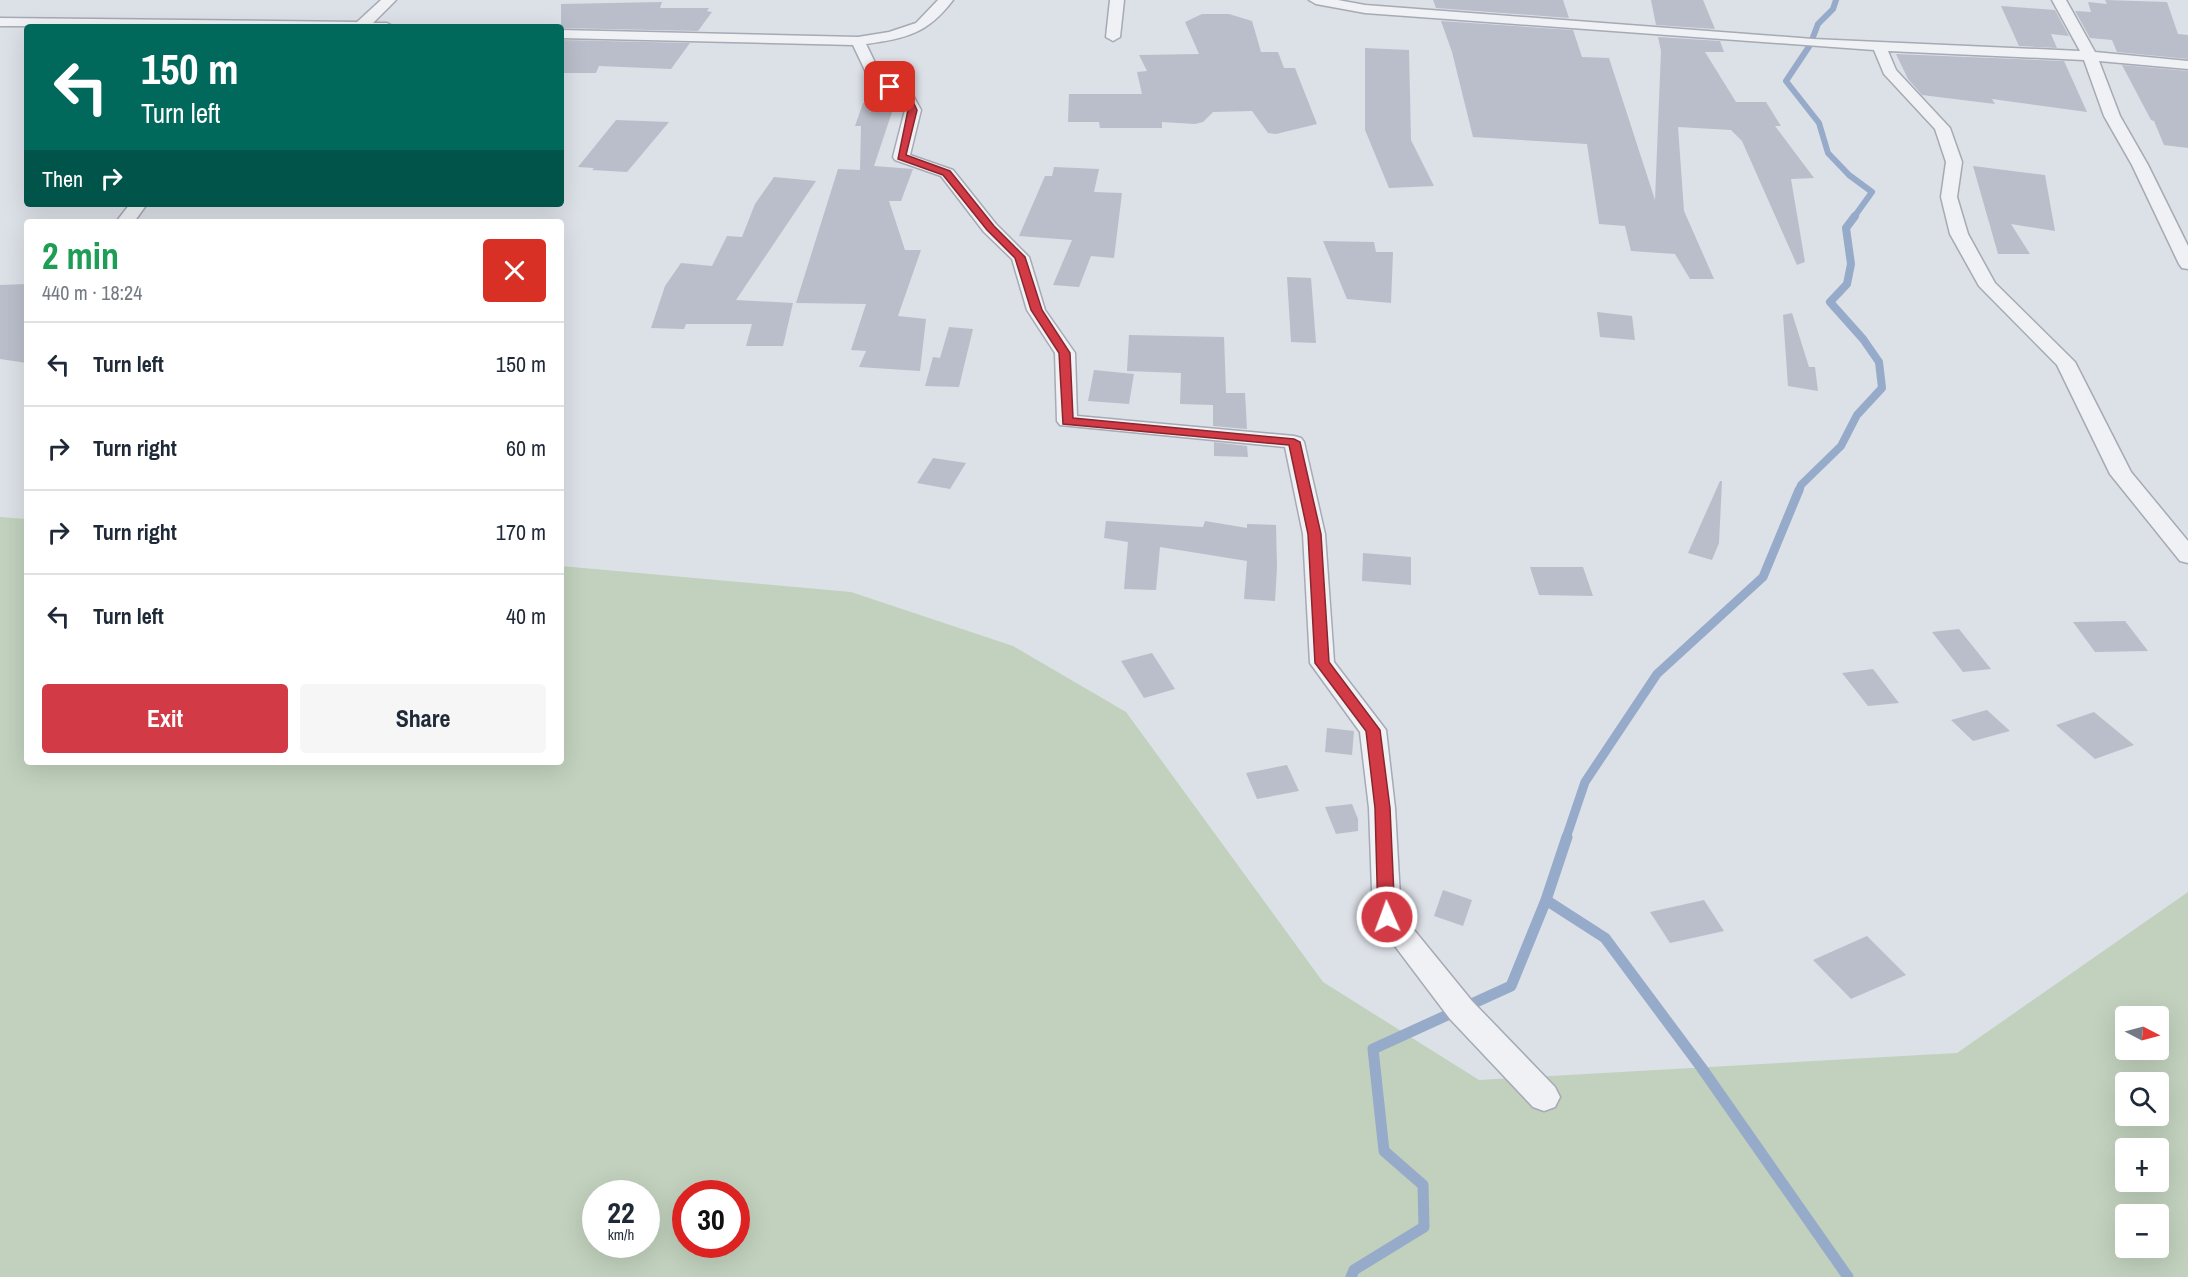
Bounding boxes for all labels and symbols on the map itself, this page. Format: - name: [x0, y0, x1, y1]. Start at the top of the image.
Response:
- pin: [864, 61, 915, 112]
- position arrow: [1355, 885, 1419, 949]
- north arrow: [2115, 1006, 2169, 1060]
- speed limit sign: 30: [672, 1180, 750, 1258]

